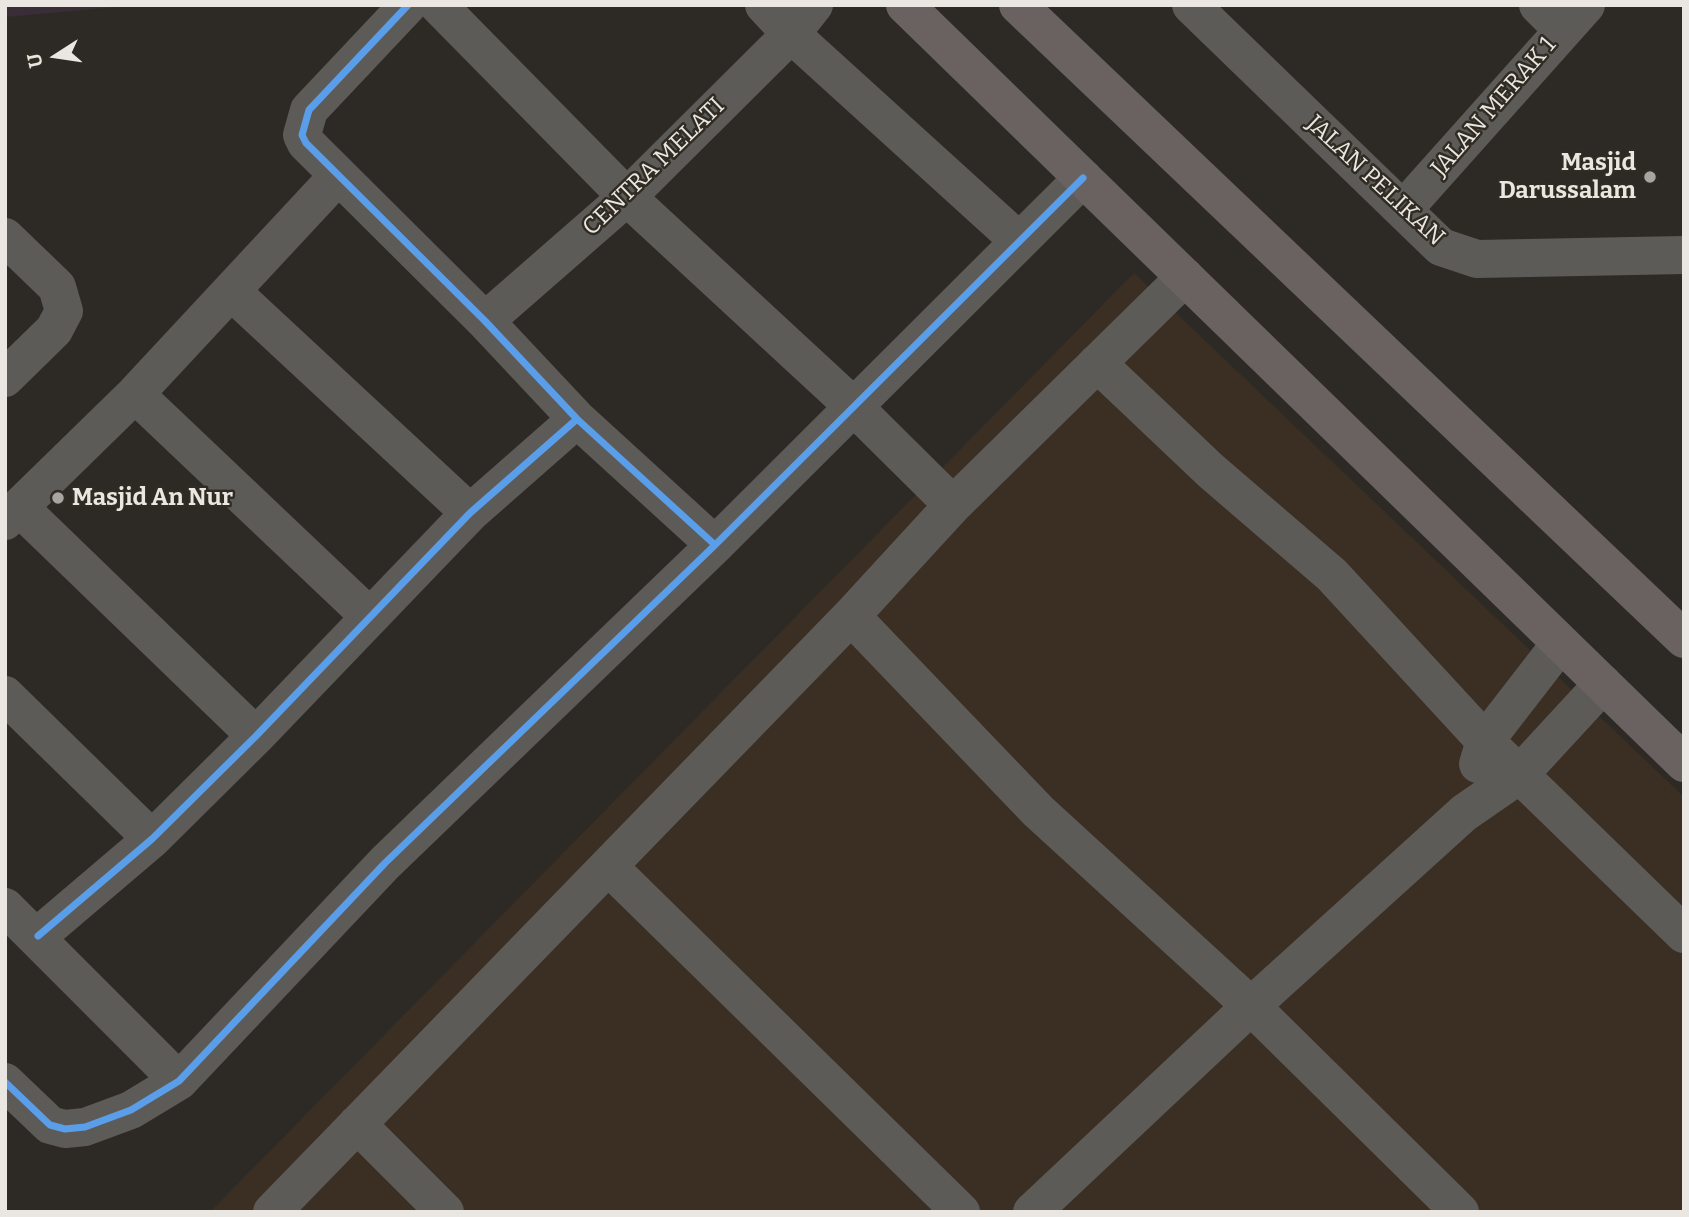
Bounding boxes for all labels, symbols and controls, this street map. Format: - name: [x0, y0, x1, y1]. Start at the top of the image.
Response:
- north arrow: [21, 21, 91, 91]
- street label: JALAN MERAK 1: [1426, 31, 1562, 183]
- text: U: [22, 51, 48, 70]
- street label: CENTRA MELATI: [577, 92, 731, 242]
- street label: JALAN PELIKAN: [1300, 110, 1450, 252]
- place label: Masjid Darussalam: [1499, 149, 1636, 205]
- marker: Masjid Darussalam: [1642, 169, 1658, 185]
- place label: Masjid An Nur: [72, 484, 233, 512]
- marker: Masjid An Nur: [50, 490, 66, 506]

